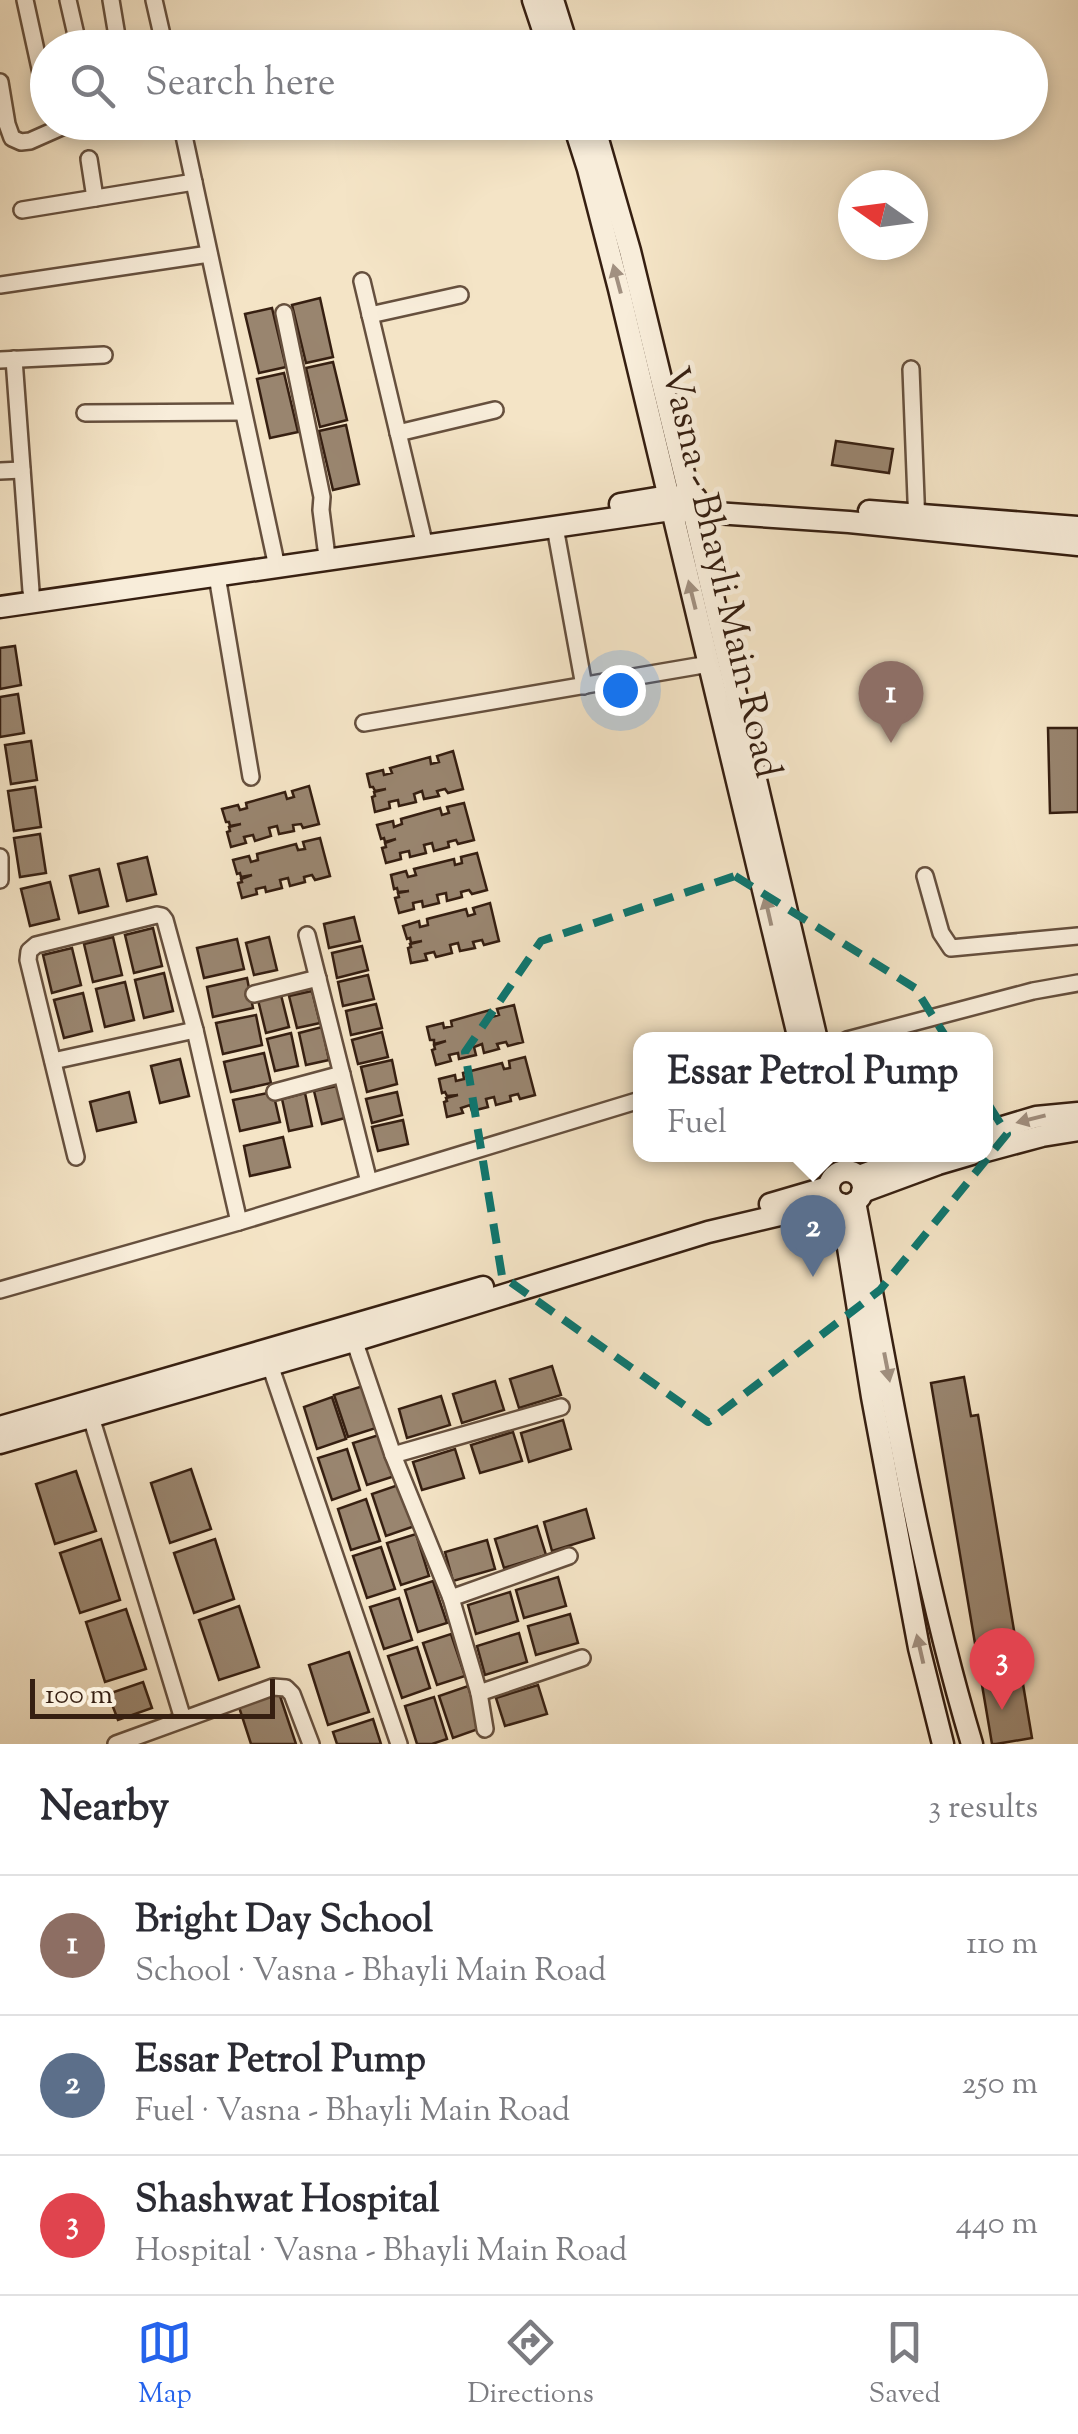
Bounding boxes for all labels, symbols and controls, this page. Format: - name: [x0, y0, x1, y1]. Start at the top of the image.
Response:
- search box: [30, 30, 1048, 140]
- icon: search: [65, 58, 120, 113]
- text: Search here: [145, 58, 336, 112]
- north arrow: [838, 170, 928, 260]
- one-way arrow: [608, 263, 624, 294]
- street label: Vasna - Bhayli Main Road: [646, 362, 793, 784]
- one-way arrow: [684, 579, 699, 610]
- pin: 1: [858, 660, 924, 743]
- your location: [595, 665, 646, 716]
- one-way arrow: [760, 895, 776, 926]
- popup: [633, 1032, 993, 1162]
- text: Essar Petrol Pump: [668, 1047, 958, 1101]
- text: Fuel: [668, 1101, 727, 1147]
- one-way arrow: [1015, 1112, 1046, 1127]
- pin: 2: [780, 1194, 846, 1277]
- one-way arrow: [880, 1352, 895, 1383]
- pin: 3: [970, 1628, 1034, 1710]
- one-way arrow: [911, 1634, 927, 1665]
- scale bar: [30, 1674, 275, 1718]
- text: 100 m: [45, 1676, 113, 1716]
- text: Nearby: [40, 1779, 169, 1839]
- text: 3 results: [928, 1786, 1038, 1832]
- text: Bright Day School: [135, 1895, 433, 1949]
- text: 1: [67, 1922, 78, 1968]
- text: 110 m: [966, 1922, 1038, 1968]
- text: School · Vasna - Bhayli Main Road: [135, 1949, 606, 1995]
- text: Essar Petrol Pump: [135, 2035, 426, 2089]
- text: 2: [65, 2062, 80, 2108]
- text: 250 m: [962, 2062, 1038, 2108]
- text: Fuel · Vasna - Bhayli Main Road: [135, 2089, 570, 2135]
- text: Shashwat Hospital: [135, 2175, 440, 2229]
- text: 3: [66, 2202, 79, 2248]
- text: 440 m: [956, 2202, 1038, 2248]
- text: Hospital · Vasna - Bhayli Main Road: [135, 2229, 627, 2275]
- tab: Map: [137, 2315, 192, 2415]
- tab: Directions: [467, 2315, 594, 2415]
- tab: Saved: [869, 2315, 941, 2415]

